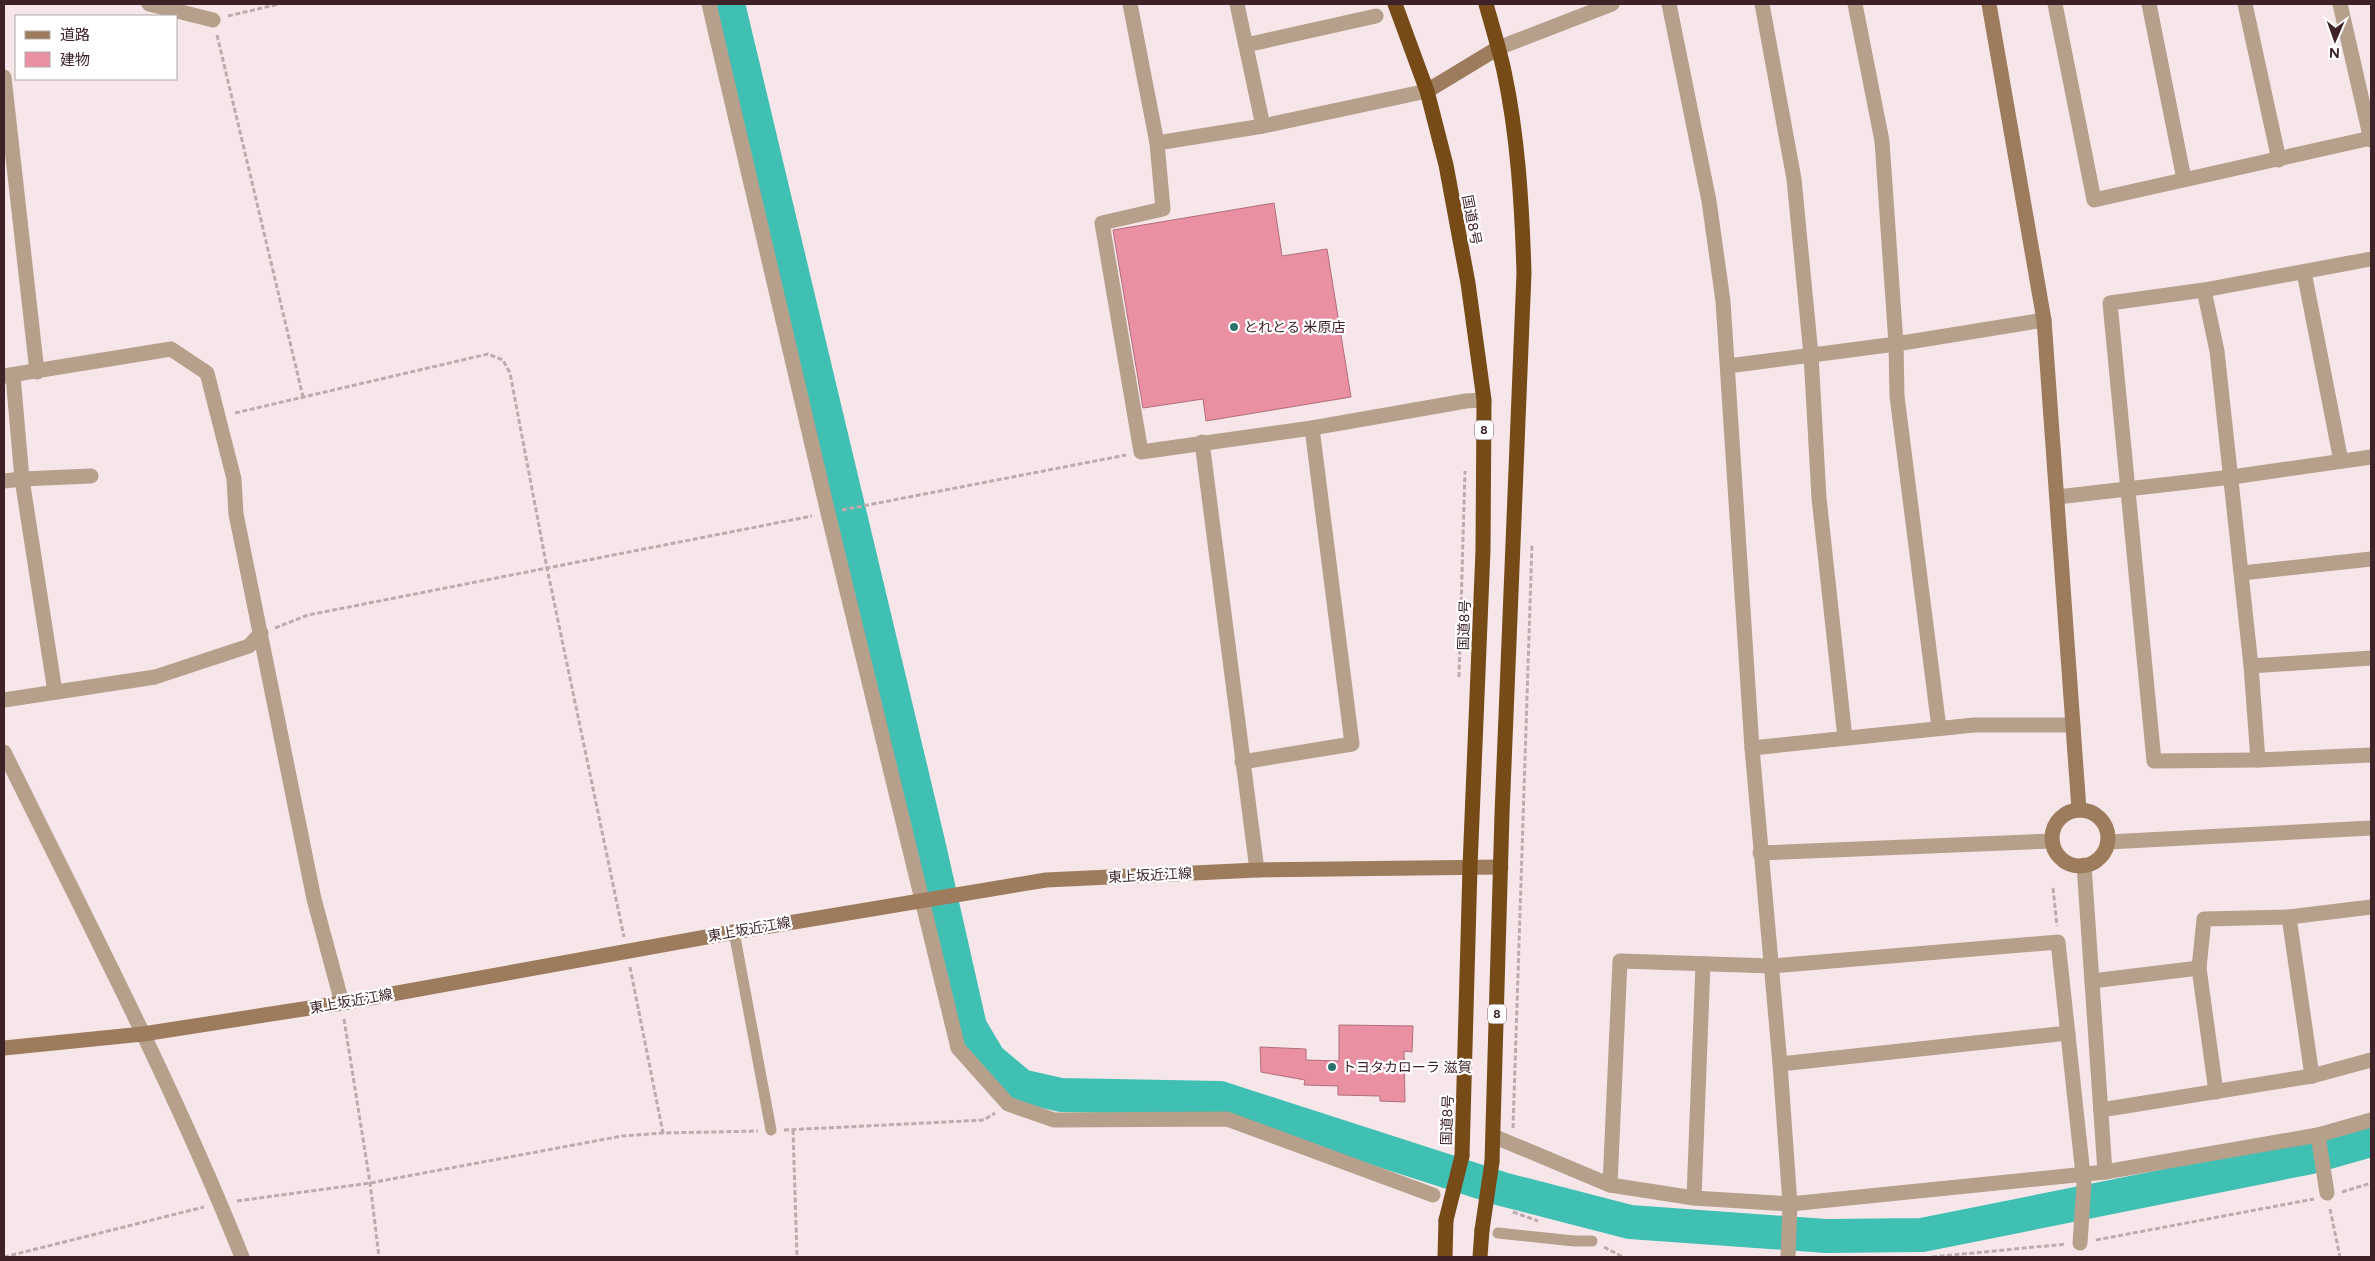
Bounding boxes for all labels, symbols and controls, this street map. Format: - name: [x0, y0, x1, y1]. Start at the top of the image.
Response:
- legend: [15, 15, 178, 80]
- north arrow: [2310, 15, 2360, 65]
- text: 道路: [60, 26, 90, 44]
- text: N: [2329, 44, 2340, 61]
- text: 建物: [60, 51, 90, 69]
- street label: 国道8号: [1458, 194, 1485, 247]
- place label: とれとる 米原店: [1244, 319, 1345, 336]
- marker: とれとる 米原店: [1228, 321, 1240, 333]
- road number: 8: [1475, 420, 1493, 440]
- street label: 国道8号: [1455, 599, 1474, 651]
- street label: 東上坂近江線: [1108, 865, 1192, 886]
- street label: 東上坂近江線: [706, 914, 792, 945]
- street label: 東上坂近江線: [308, 986, 394, 1017]
- road number: 8: [1488, 1004, 1506, 1024]
- place label: トヨタカローラ 滋賀: [1342, 1059, 1471, 1076]
- marker: トヨタカローラ 滋賀: [1326, 1061, 1338, 1073]
- street label: 国道8号: [1438, 1094, 1457, 1146]

